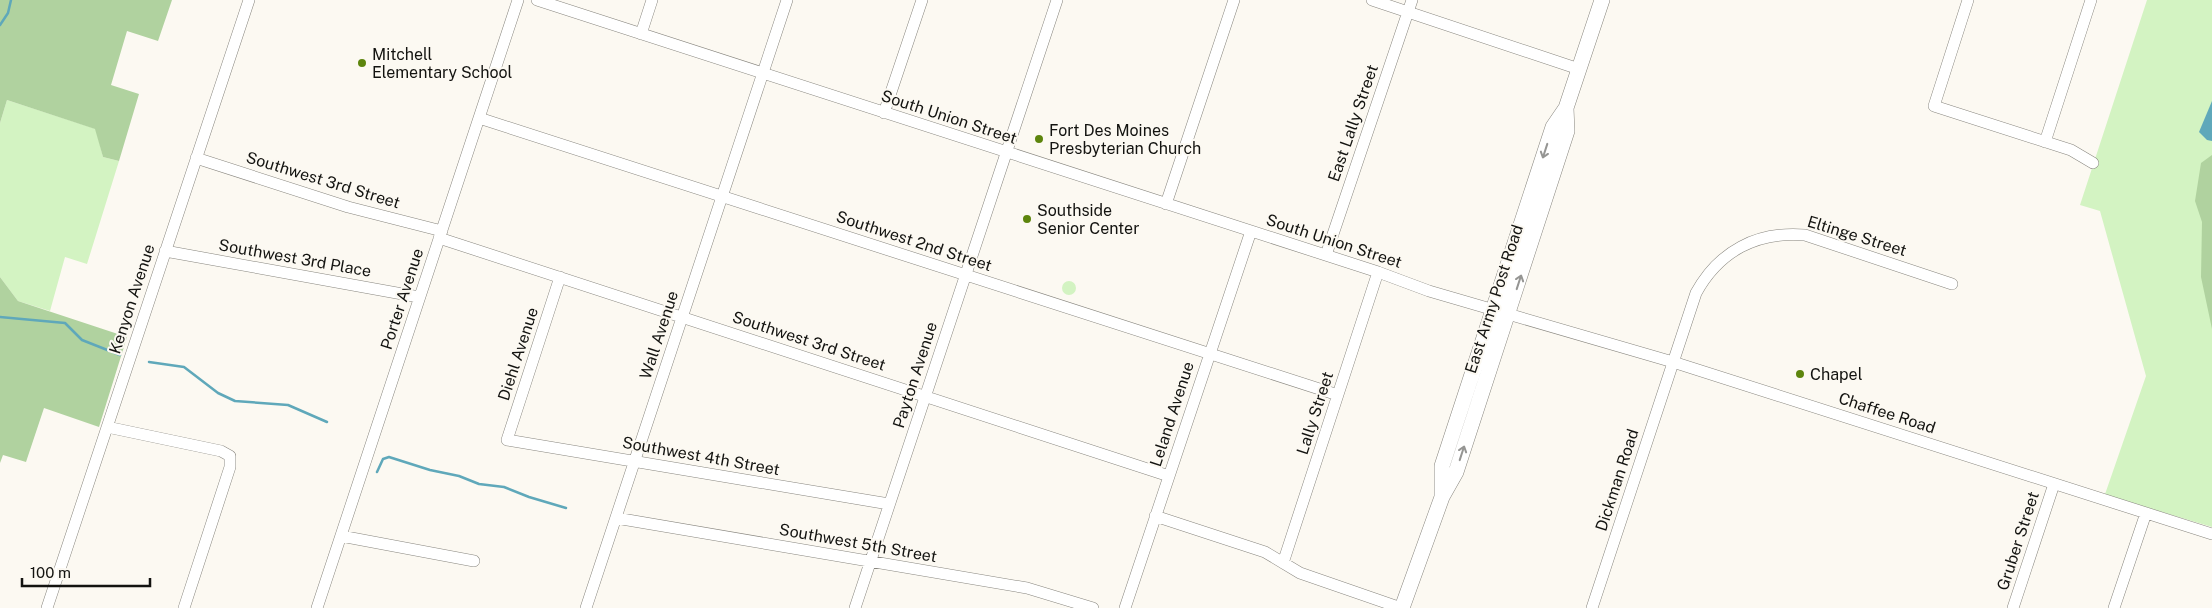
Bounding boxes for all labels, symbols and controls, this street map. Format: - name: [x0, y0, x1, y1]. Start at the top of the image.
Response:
- place label: Mitchell Elementary School: [372, 45, 513, 82]
- marker: Mitchell Elementary School: [356, 57, 368, 69]
- street label: East Lally Street: [1324, 62, 1382, 184]
- street label: South Union Street: [879, 86, 1019, 148]
- place label: Fort Des Moines Presbyterian Church: [1049, 121, 1201, 158]
- marker: Fort Des Moines Presbyterian Church: [1033, 133, 1045, 145]
- one-way arrow: [1540, 143, 1549, 158]
- street label: Southwest 3rd Street: [244, 148, 402, 212]
- place label: Southside Senior Center: [1037, 201, 1139, 238]
- street label: Southwest 2nd Street: [834, 207, 994, 275]
- street label: South Union Street: [1264, 210, 1404, 272]
- street label: Eltinge Street: [1805, 212, 1909, 260]
- marker: Southside Senior Center: [1021, 213, 1033, 225]
- street label: East Army Post Road: [1461, 222, 1527, 376]
- street label: Southwest 3rd Place: [217, 235, 373, 281]
- street label: Kenyon Avenue: [105, 242, 159, 356]
- street label: Porter Avenue: [377, 246, 427, 352]
- one-way arrow: [1514, 274, 1524, 290]
- street label: Wall Avenue: [636, 288, 682, 382]
- street label: Diehl Avenue: [494, 305, 542, 403]
- street label: Southwest 3rd Street: [730, 307, 888, 375]
- street label: Payton Avenue: [889, 320, 941, 430]
- street label: Leland Avenue: [1146, 359, 1198, 469]
- place label: Chapel: [1810, 365, 1863, 384]
- marker: Chapel: [1794, 368, 1806, 380]
- street label: Lally Street: [1293, 369, 1337, 457]
- street label: Chaffee Road: [1836, 388, 1938, 438]
- street label: Dickman Road: [1592, 427, 1642, 533]
- street label: Southwest 4th Street: [621, 433, 781, 479]
- one-way arrow: [1458, 445, 1468, 461]
- street label: Gruber Street: [1993, 489, 2043, 593]
- street label: Southwest 5th Street: [778, 520, 938, 566]
- scale bar: [22, 556, 150, 588]
- text: 100 m: [30, 564, 71, 581]

